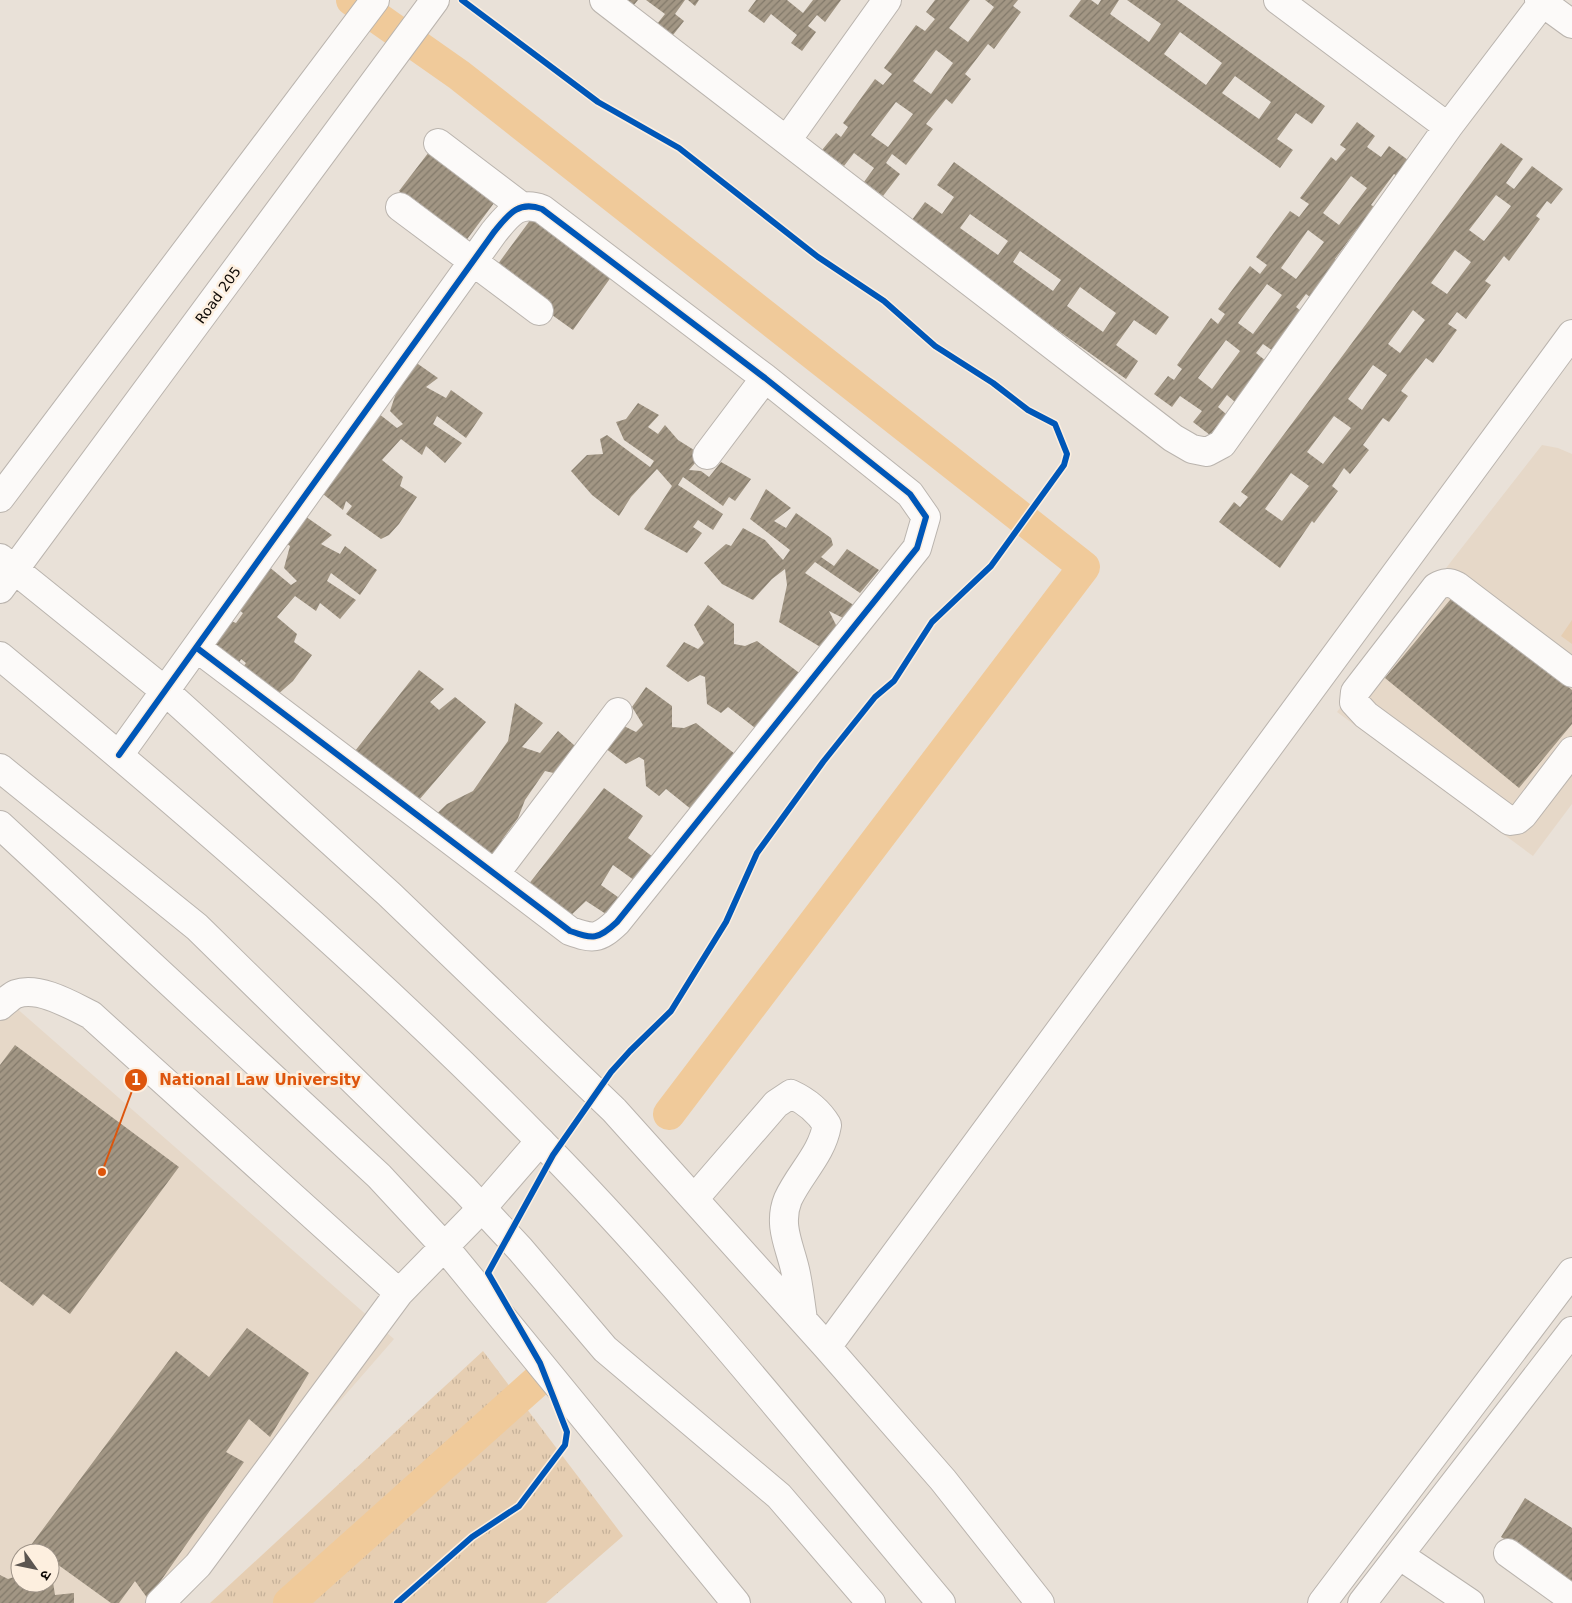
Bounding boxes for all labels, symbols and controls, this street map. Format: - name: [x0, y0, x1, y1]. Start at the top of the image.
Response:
- street label: Road 205: [192, 263, 244, 327]
- callout: National Law University: [124, 1065, 370, 1095]
- text: 1: [131, 1071, 141, 1089]
- text: National Law University: [159, 1071, 361, 1089]
- north arrow: [10, 1543, 60, 1593]
- text: उ: [37, 1567, 55, 1584]

